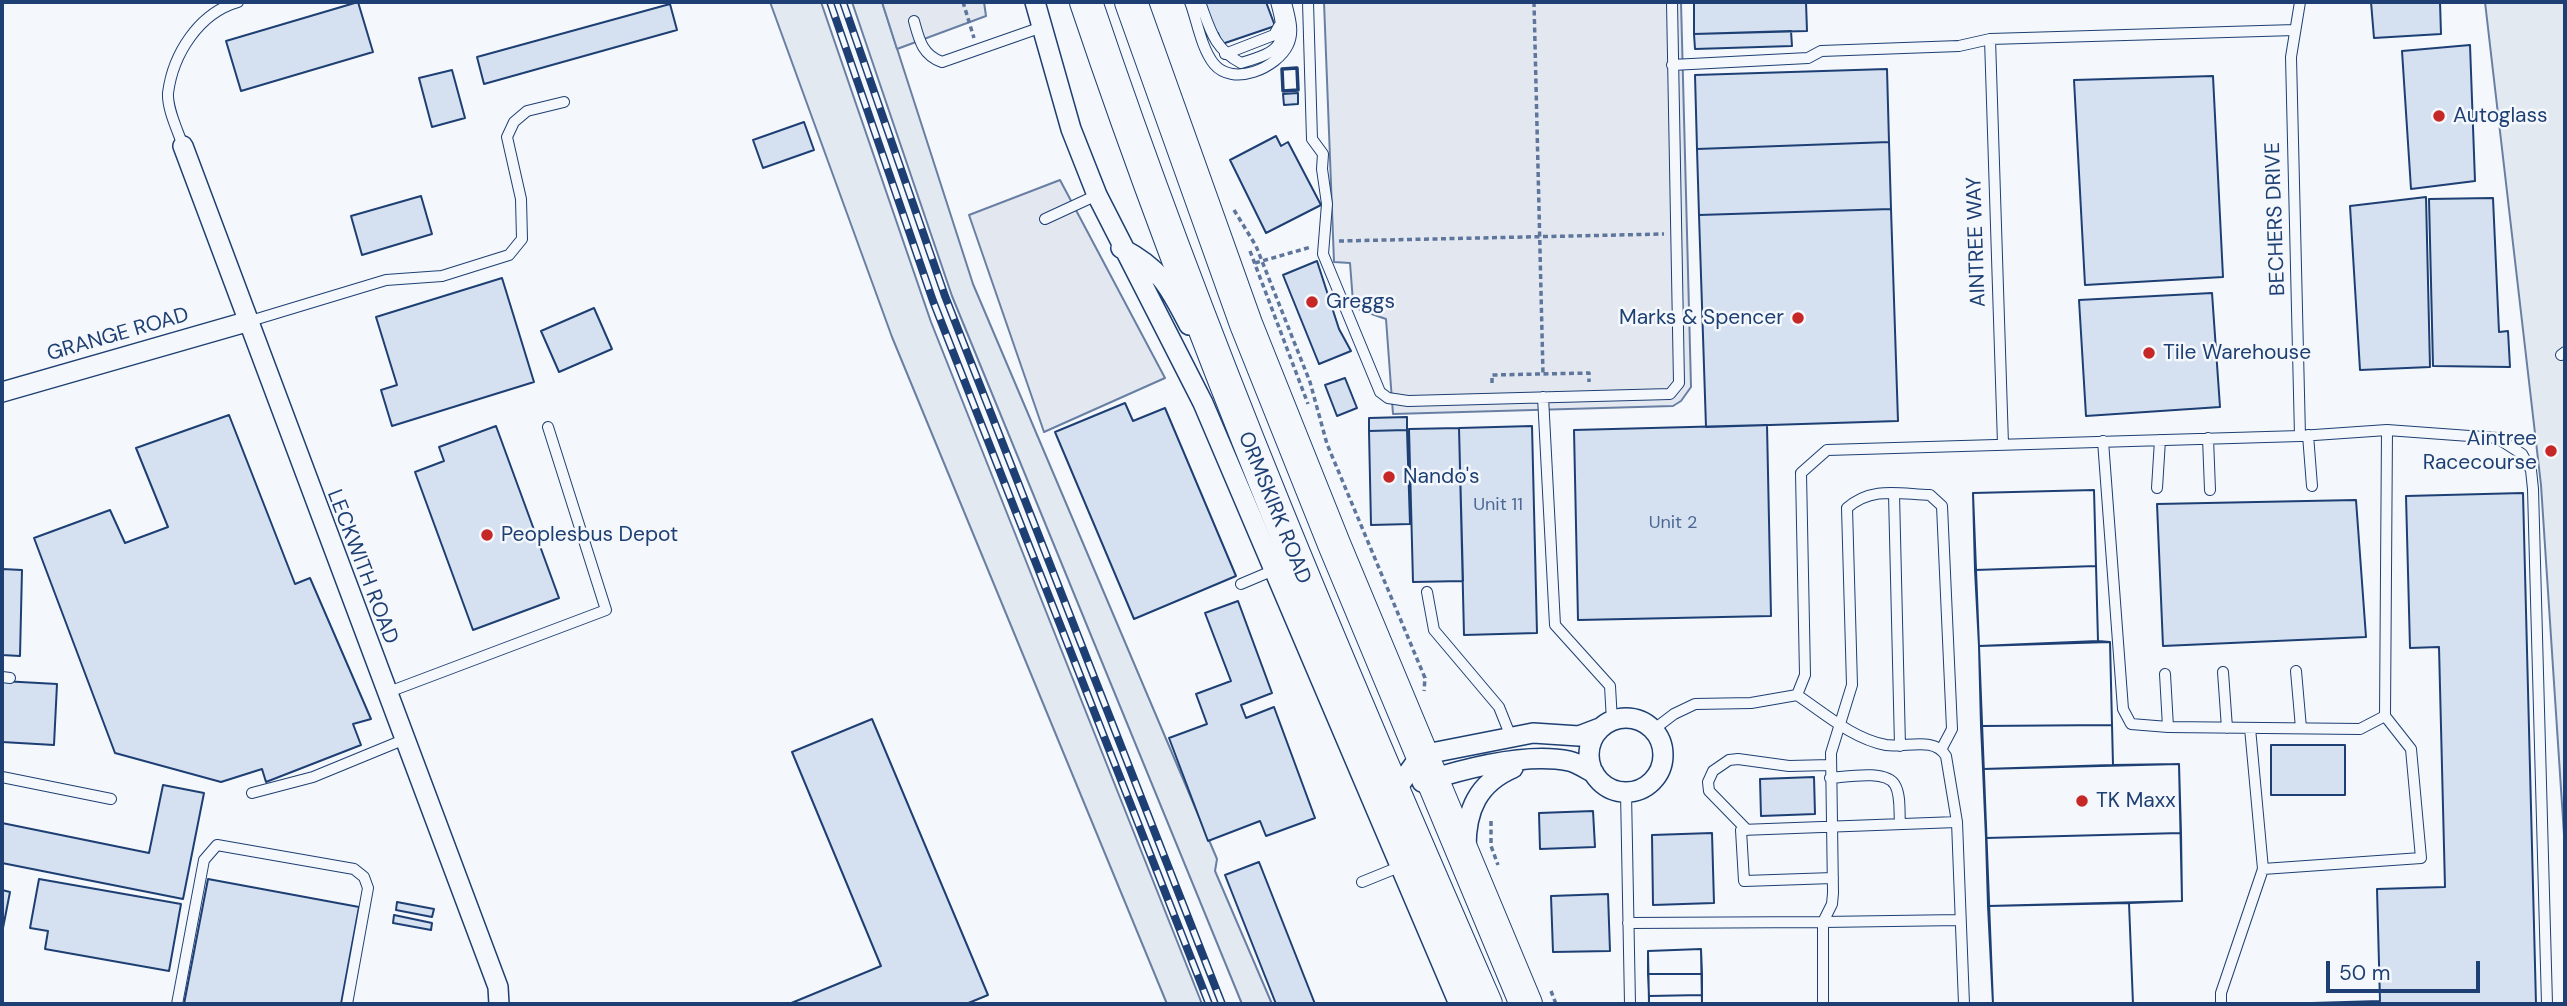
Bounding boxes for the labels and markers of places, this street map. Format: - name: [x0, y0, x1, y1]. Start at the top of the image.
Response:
- place label: Autoglass: [2453, 103, 2548, 129]
- marker: Autoglass: [2431, 108, 2447, 124]
- place label: Greggs: [1326, 289, 1395, 315]
- marker: Greggs: [1304, 294, 1320, 310]
- place label: Marks & Spencer: [1619, 305, 1784, 331]
- marker: Marks & Spencer: [1790, 310, 1806, 326]
- place label: Tile Warehouse: [2163, 340, 2311, 366]
- marker: Tile Warehouse: [2141, 345, 2157, 361]
- place label: Aintree Racecourse: [2423, 426, 2537, 476]
- marker: Aintree Racecourse: [2543, 443, 2559, 459]
- place label: Nando's: [1403, 464, 1480, 490]
- marker: Nando's: [1381, 469, 1397, 485]
- place label: Peoplesbus Depot: [501, 522, 678, 548]
- marker: Peoplesbus Depot: [479, 527, 495, 543]
- place label: TK Maxx: [2096, 788, 2176, 814]
- marker: TK Maxx: [2074, 793, 2090, 809]

